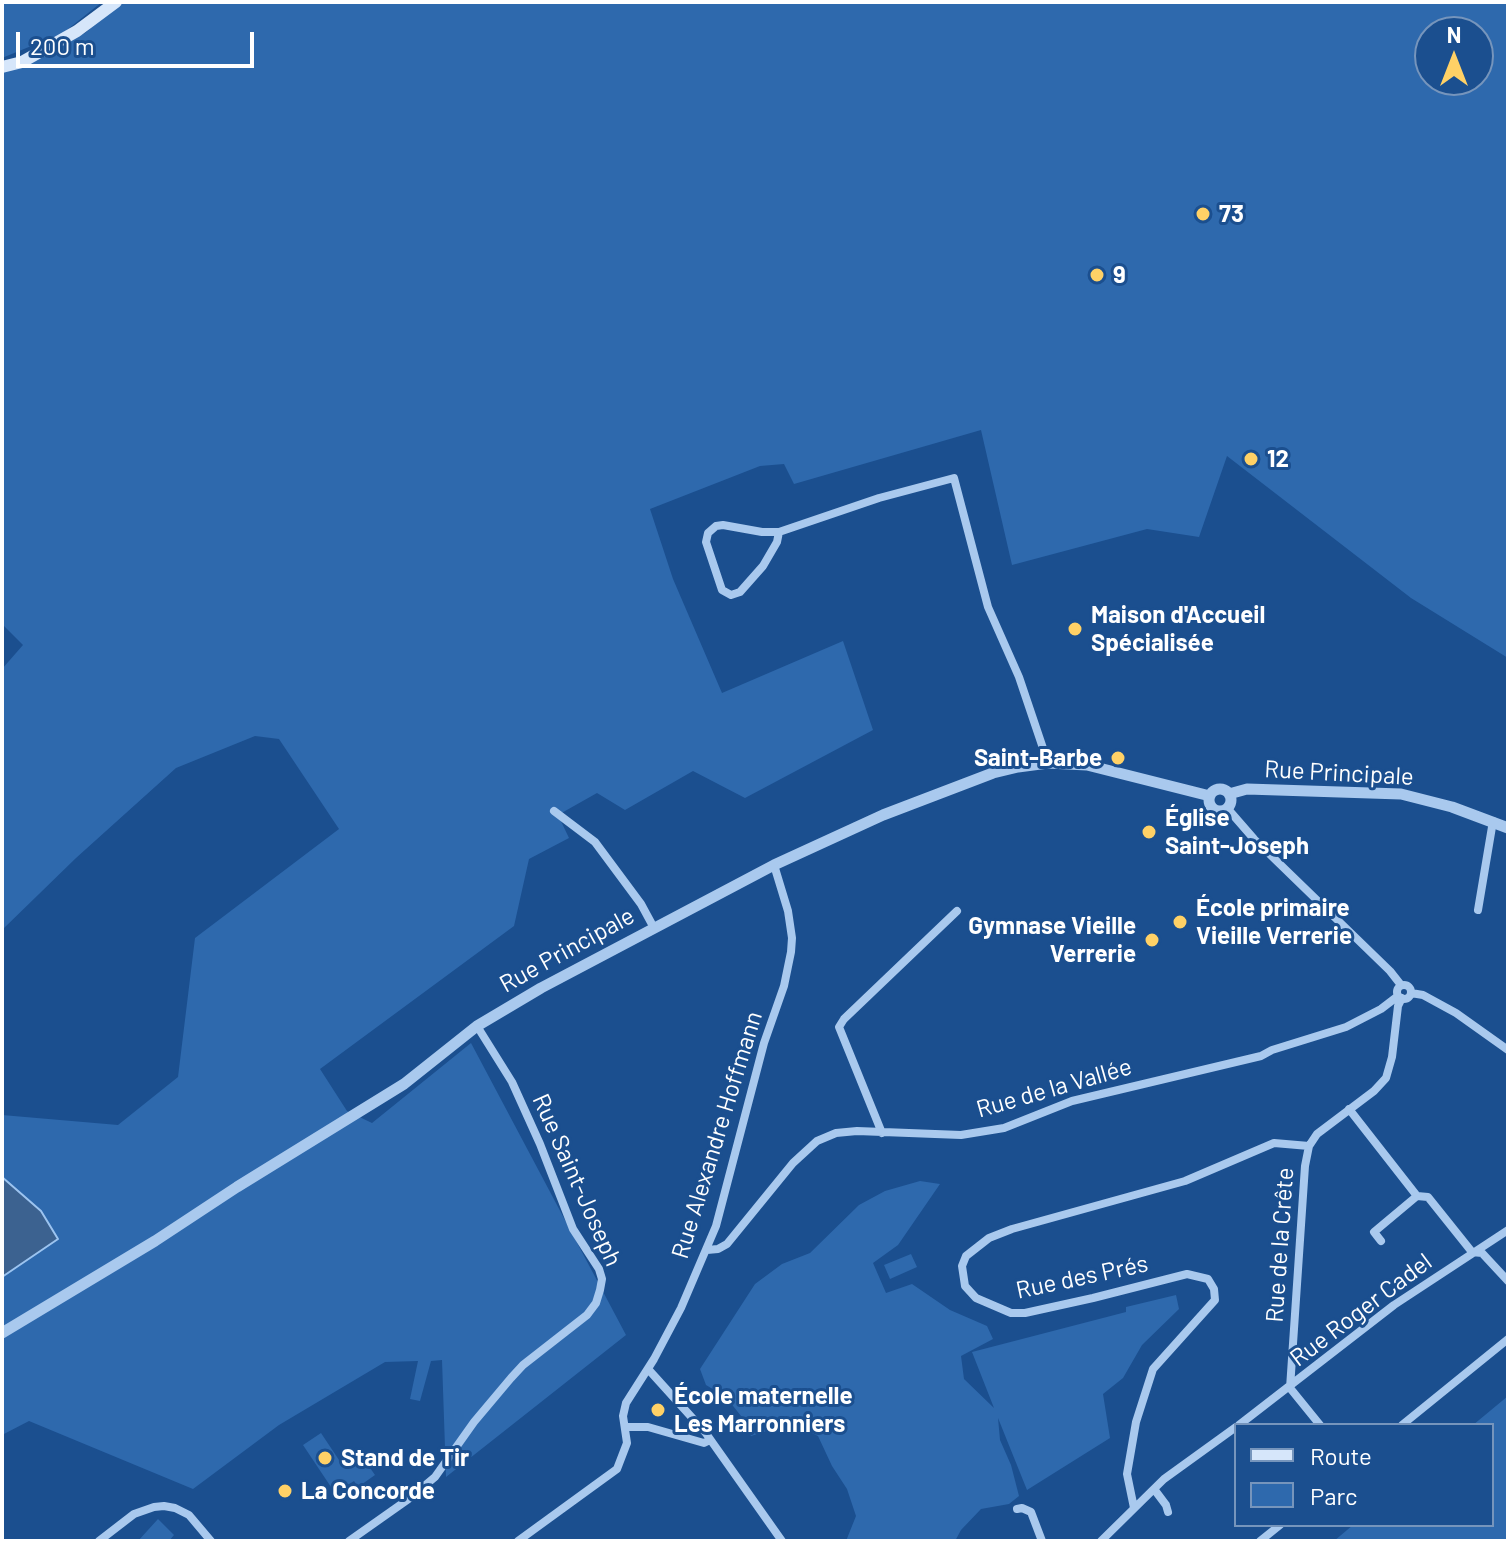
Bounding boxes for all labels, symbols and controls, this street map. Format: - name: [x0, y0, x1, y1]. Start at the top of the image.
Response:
- scale bar: [20, 16, 258, 66]
- north arrow: [1414, 16, 1494, 96]
- text: N: [1447, 21, 1461, 47]
- text: 200 m: [30, 31, 95, 60]
- place label: 73: [1219, 200, 1244, 228]
- marker: 73: [1194, 205, 1212, 223]
- place label: 9: [1113, 261, 1126, 289]
- marker: 9: [1088, 266, 1106, 284]
- place label: 12: [1267, 445, 1289, 473]
- marker: 12: [1242, 450, 1260, 468]
- place label: Maison d'Accueil Spécialisée: [1091, 601, 1265, 657]
- marker: Maison d'Accueil Spécialisée: [1066, 620, 1084, 638]
- place label: Saint-Barbe: [974, 744, 1102, 772]
- marker: Saint-Barbe: [1109, 749, 1127, 767]
- street label: Rue Principale: [1264, 755, 1414, 791]
- place label: Église Saint-Joseph: [1165, 804, 1309, 860]
- marker: Église Saint-Joseph: [1140, 823, 1158, 841]
- place label: École primaire Vieille Verrerie: [1196, 894, 1352, 950]
- street label: Rue Principale: [495, 901, 639, 999]
- place label: Gymnase Vieille Verrerie: [968, 912, 1136, 968]
- marker: École primaire Vieille Verrerie: [1171, 913, 1189, 931]
- marker: Gymnase Vieille Verrerie: [1143, 931, 1161, 949]
- street label: Rue Alexandre Hoffmann: [666, 1008, 768, 1262]
- street label: Rue de la Vallée: [973, 1052, 1135, 1124]
- street label: Rue Saint-Joseph: [526, 1089, 628, 1271]
- street label: Rue de la Crête: [1260, 1166, 1300, 1324]
- street label: Rue Roger Cadel: [1284, 1247, 1438, 1373]
- street label: Rue des Prés: [1013, 1249, 1151, 1305]
- place label: École maternelle Les Marronniers: [674, 1382, 853, 1438]
- marker: École maternelle Les Marronniers: [649, 1401, 667, 1419]
- legend: [1234, 1423, 1494, 1527]
- text: Route: [1310, 1441, 1372, 1470]
- place label: Stand de Tir: [341, 1444, 469, 1472]
- marker: Stand de Tir: [316, 1449, 334, 1467]
- place label: La Concorde: [301, 1477, 435, 1505]
- text: Parc: [1310, 1481, 1358, 1510]
- marker: La Concorde: [276, 1482, 294, 1500]

